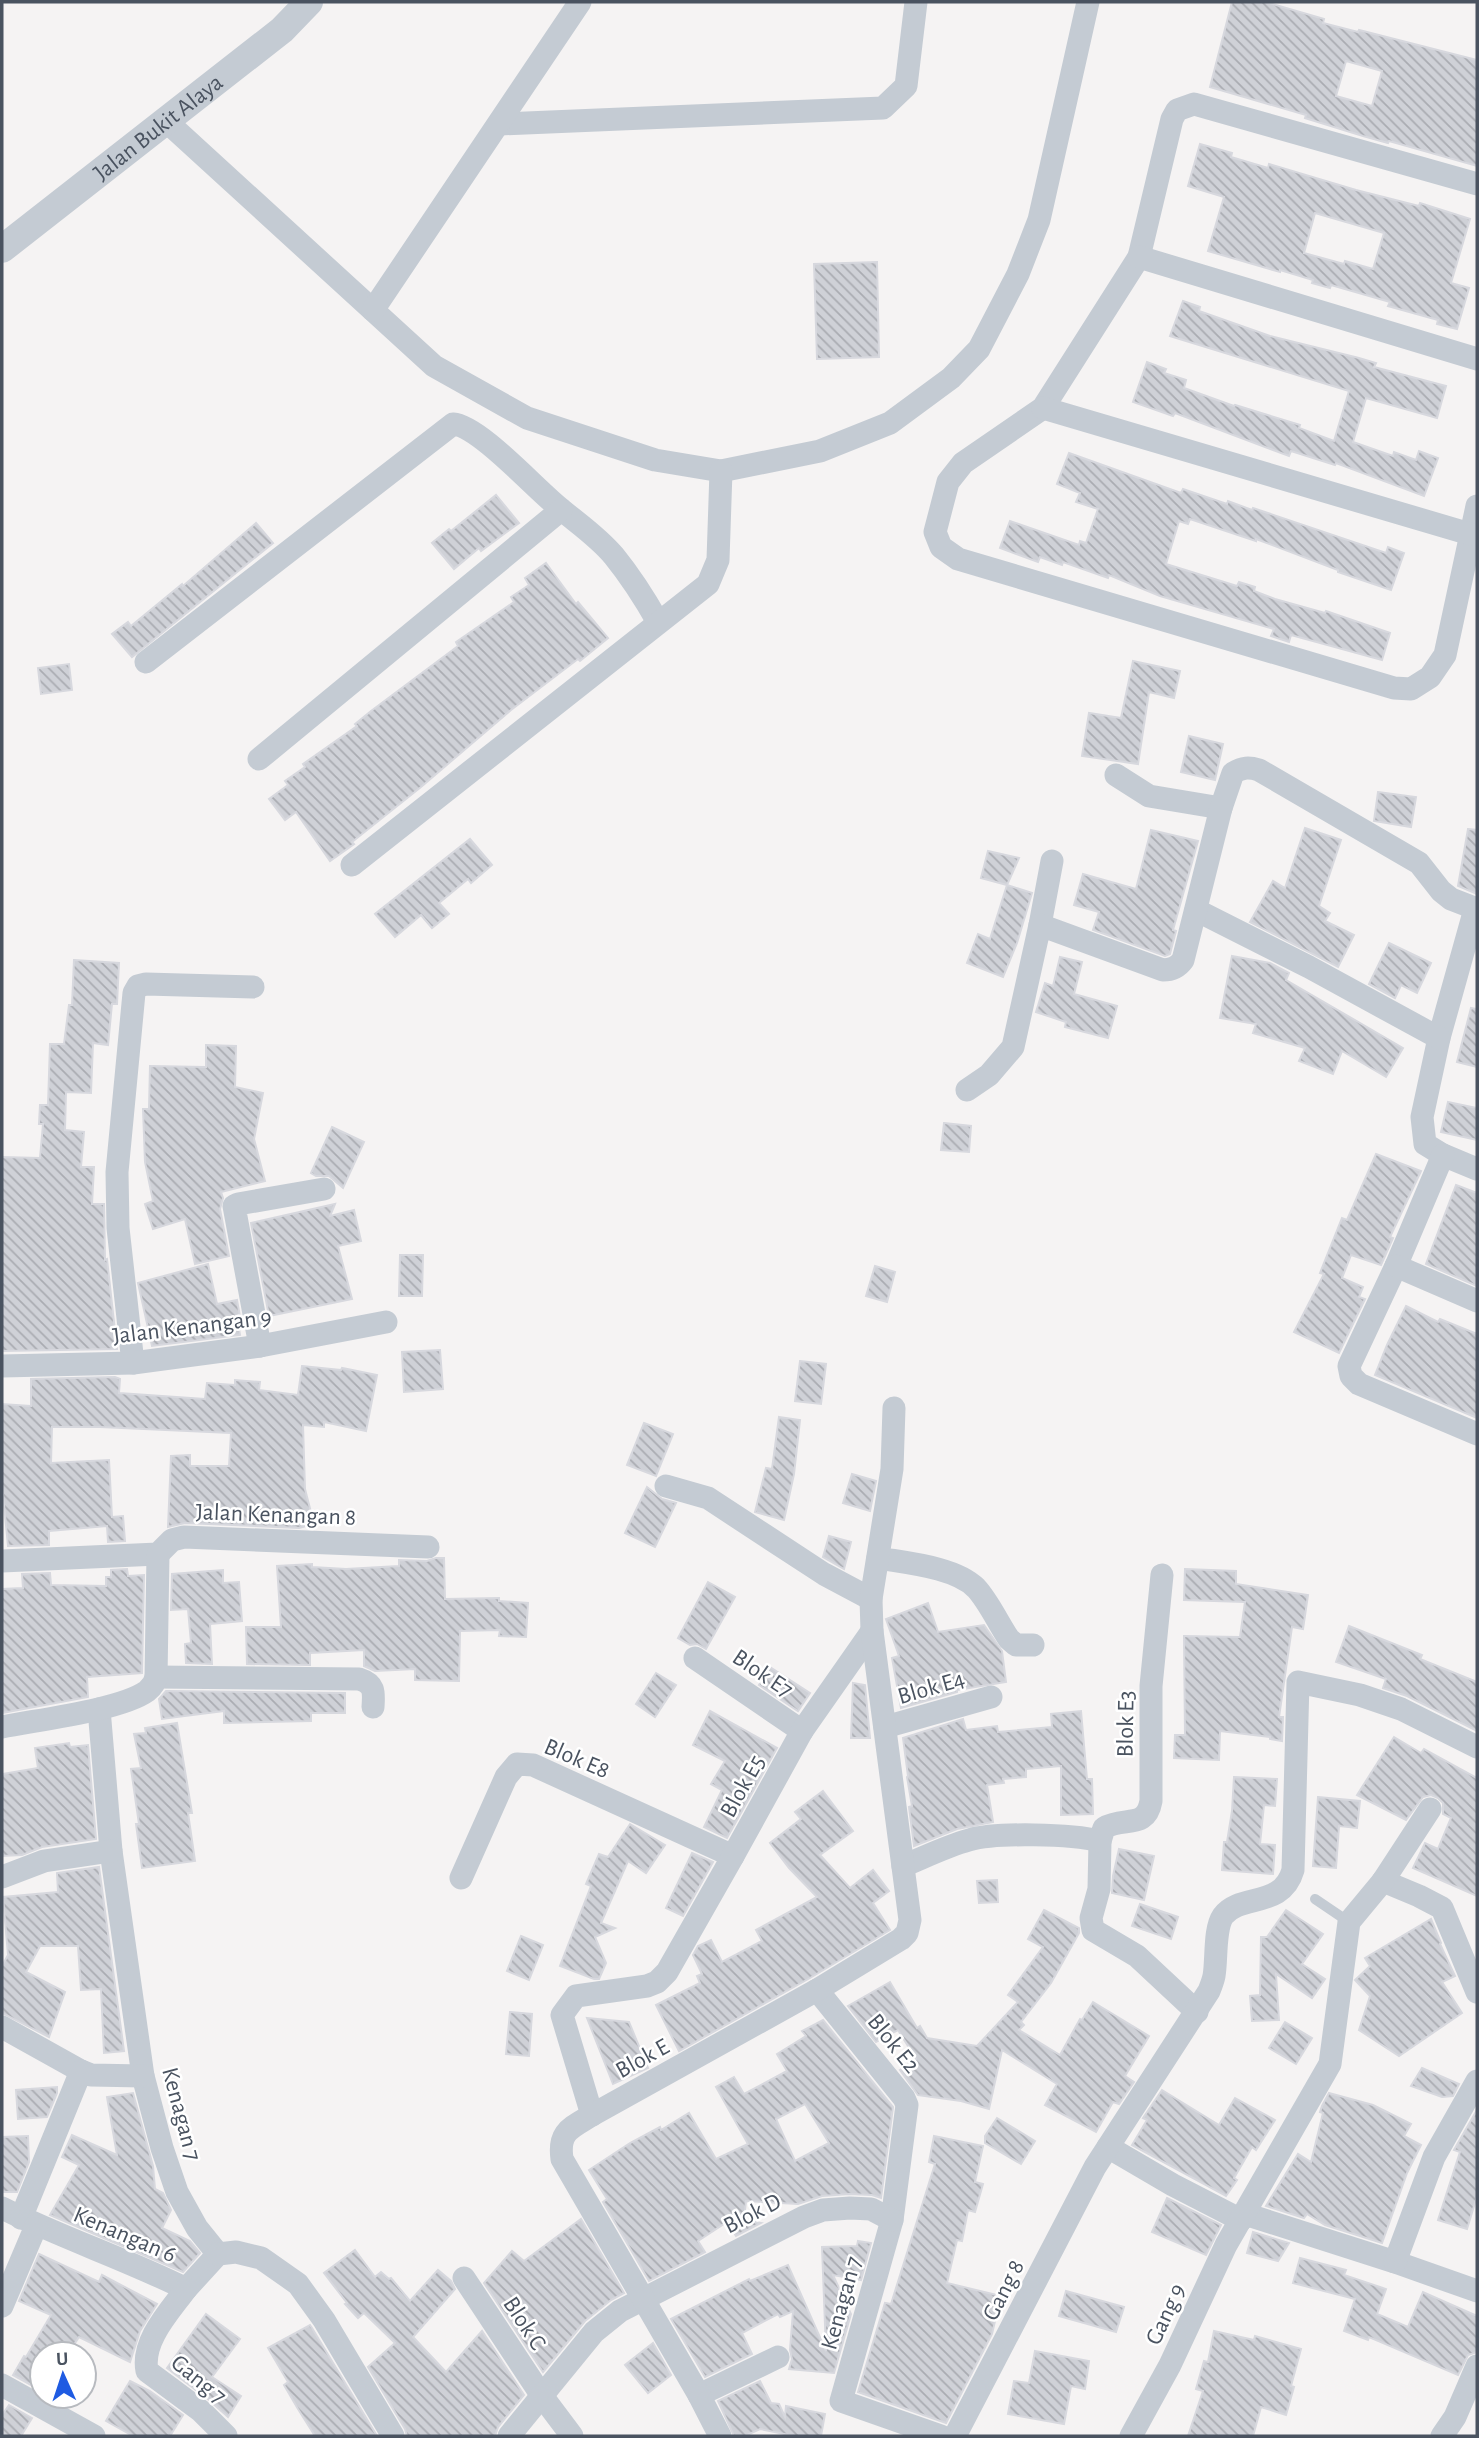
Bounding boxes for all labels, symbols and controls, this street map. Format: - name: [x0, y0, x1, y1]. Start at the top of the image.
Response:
- street label: Jalan Bukit Alaya: [90, 70, 228, 185]
- street label: Jalan Kenangan 9: [111, 1305, 273, 1349]
- street label: Jalan Kenangan 8: [195, 1500, 357, 1530]
- street label: Blok E7: [728, 1645, 797, 1703]
- street label: Blok E4: [895, 1667, 968, 1709]
- street label: Blok E3: [1113, 1690, 1139, 1758]
- street label: Blok E8: [540, 1735, 613, 1783]
- street label: Blok E5: [716, 1751, 770, 1822]
- street label: Blok E2: [863, 2010, 924, 2078]
- street label: Blok E: [612, 2034, 674, 2083]
- street label: Kenagan 7: [157, 2065, 205, 2164]
- street label: Blok D: [720, 2189, 785, 2238]
- street label: Kenangan 6: [70, 2203, 180, 2267]
- street label: Kenagan 7: [817, 2254, 867, 2353]
- street label: Gang 8: [979, 2256, 1029, 2325]
- street label: Gang 9: [1141, 2280, 1190, 2349]
- street label: Blok C: [498, 2293, 550, 2354]
- north arrow: [28, 2340, 98, 2410]
- text: U: [56, 2350, 69, 2369]
- street label: Gang 7: [166, 2351, 230, 2409]

